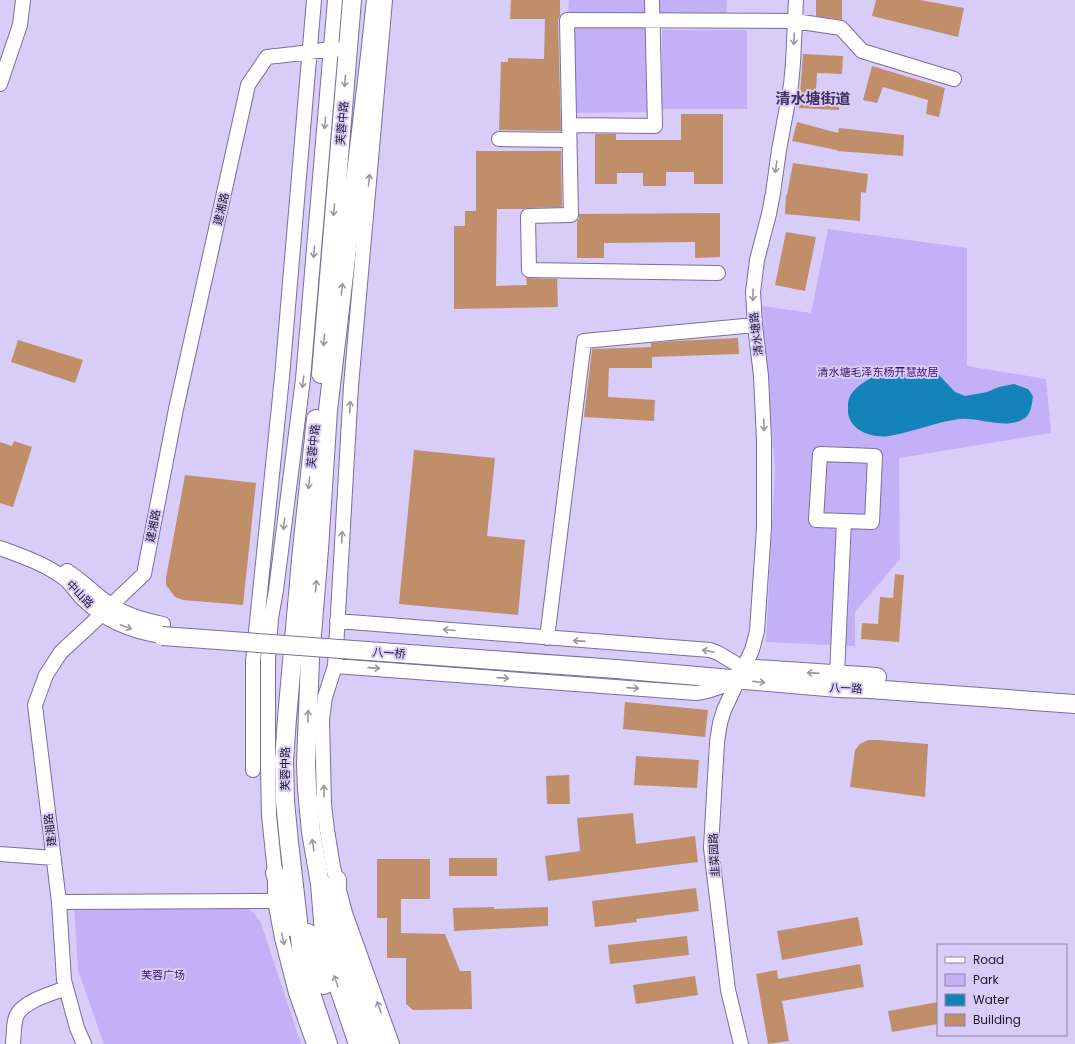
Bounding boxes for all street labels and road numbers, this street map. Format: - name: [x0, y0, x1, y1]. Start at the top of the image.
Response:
- street label: 芙蓉中路: [332, 100, 352, 146]
- street label: 建湘路: [209, 191, 233, 227]
- street label: 清水塘路: [745, 311, 767, 357]
- street label: 芙蓉中路: [303, 423, 323, 469]
- street label: 建湘路: [142, 508, 164, 544]
- street label: 中山路: [63, 577, 97, 611]
- street label: 八一桥: [372, 644, 406, 662]
- street label: 八一路: [829, 679, 863, 697]
- street label: 芙蓉中路: [277, 747, 293, 791]
- street label: 建湘路: [40, 813, 60, 847]
- street label: 韭菜园路: [705, 833, 723, 877]

